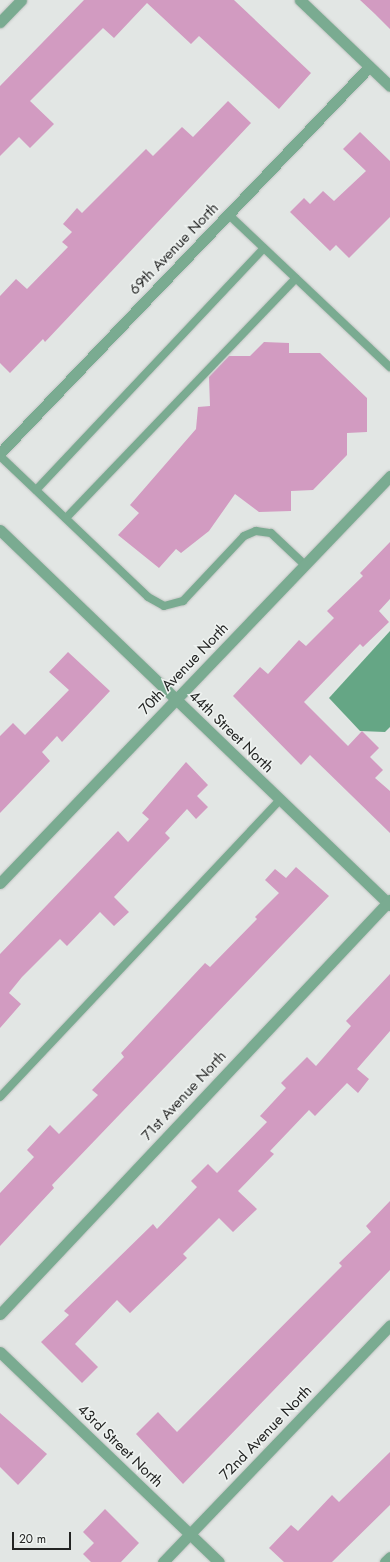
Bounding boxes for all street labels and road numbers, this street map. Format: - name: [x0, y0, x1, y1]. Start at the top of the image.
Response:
- street label: 69th Avenue North: [126, 199, 222, 299]
- street label: 70th Avenue North: [136, 619, 232, 719]
- street label: 44th Street North: [185, 687, 277, 777]
- street label: 71st Avenue North: [138, 1047, 230, 1145]
- street label: 72nd Avenue North: [216, 1382, 316, 1484]
- street label: 43rd Street North: [74, 1401, 166, 1491]

